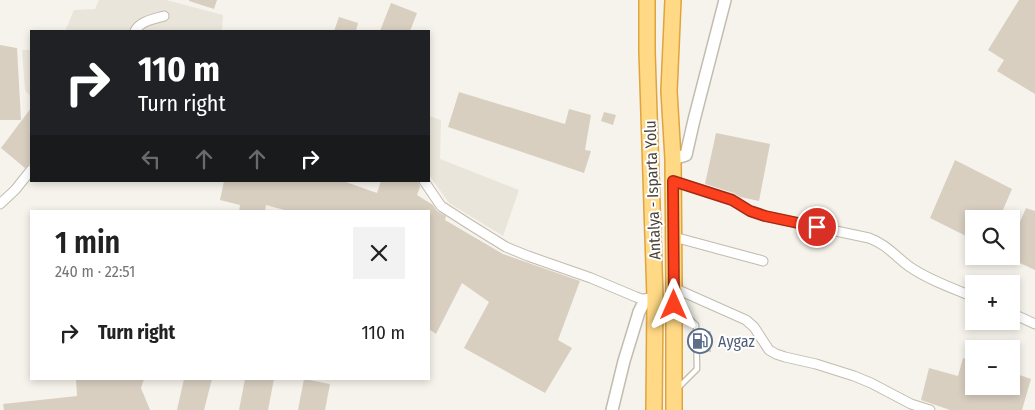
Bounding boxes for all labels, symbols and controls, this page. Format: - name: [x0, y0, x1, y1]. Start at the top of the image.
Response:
- text: 110 m: [138, 48, 220, 90]
- icon: right: [55, 50, 120, 115]
- text: Turn right: [138, 90, 226, 117]
- street label: Antalya - Isparta Yolu: [641, 120, 664, 260]
- icon: left: [137, 145, 165, 173]
- icon: ahead: [190, 145, 218, 173]
- icon: ahead: [243, 145, 271, 173]
- icon: right: [296, 145, 324, 173]
- pin: [796, 206, 838, 248]
- map controls: [965, 210, 1020, 395]
- button: search: [965, 210, 1020, 265]
- icon: arrive: [803, 213, 831, 241]
- text: 1 min: [55, 225, 120, 261]
- button: close: [353, 227, 405, 279]
- text: 240 m · 22:51: [55, 262, 135, 281]
- button: +: [965, 275, 1020, 330]
- position arrow: [647, 278, 699, 330]
- icon: right: [55, 319, 83, 347]
- text: Turn right: [98, 321, 175, 344]
- text: 110 m: [361, 321, 405, 344]
- fuel station icon: Aygaz: [687, 328, 713, 354]
- place label: Aygaz: [718, 332, 755, 351]
- button: −: [965, 340, 1020, 395]

